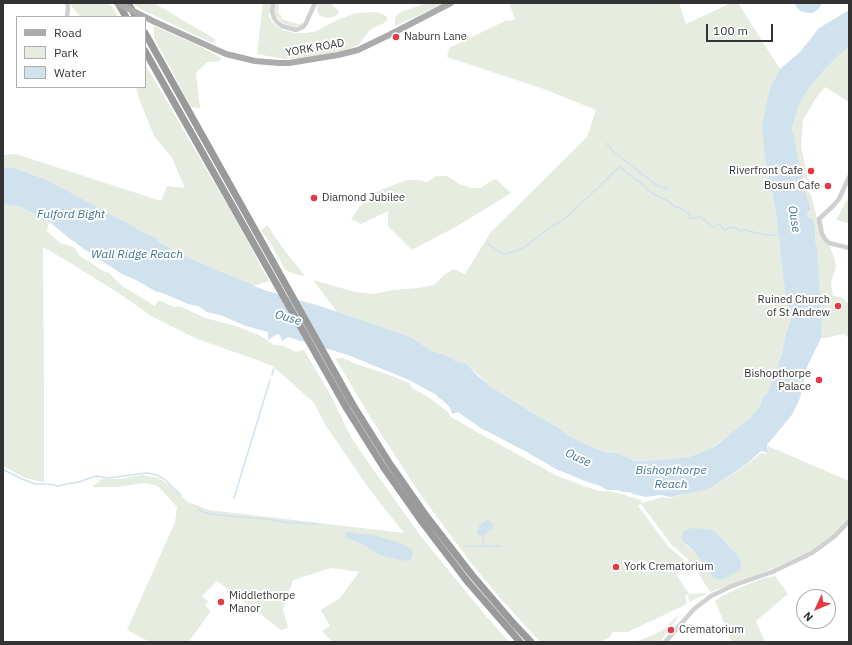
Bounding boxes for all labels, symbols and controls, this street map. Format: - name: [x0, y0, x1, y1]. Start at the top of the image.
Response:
- legend: [16, 16, 146, 88]
- scale bar: [708, 16, 775, 42]
- text: 100 m: [713, 23, 748, 38]
- text: Road: [54, 25, 82, 40]
- place label: Naburn Lane: [404, 30, 467, 44]
- marker: Naburn Lane: [391, 32, 401, 42]
- street label: YORK ROAD: [285, 36, 345, 60]
- text: Park: [54, 45, 78, 60]
- text: Water: [54, 65, 86, 80]
- place label: Riverfront Cafe: [729, 164, 803, 178]
- marker: Riverfront Cafe: [806, 166, 816, 176]
- place label: Bosun Cafe: [764, 179, 820, 193]
- marker: Bosun Cafe: [823, 181, 833, 191]
- place label: Diamond Jubilee: [322, 191, 405, 205]
- marker: Diamond Jubilee: [309, 193, 319, 203]
- water label: Ouse: [785, 205, 803, 233]
- water label: Fulford Bight: [37, 208, 105, 222]
- water label: Wall Ridge Reach: [91, 248, 183, 262]
- place label: Ruined Church of St Andrew: [758, 293, 830, 319]
- marker: Ruined Church of St Andrew: [833, 301, 843, 311]
- water label: Ouse: [273, 307, 303, 329]
- place label: Bishopthorpe Palace: [744, 367, 811, 393]
- marker: Bishopthorpe Palace: [814, 375, 824, 385]
- water label: Ouse: [563, 446, 593, 470]
- water label: Bishopthorpe Reach: [635, 464, 707, 492]
- place label: York Crematorium: [624, 560, 714, 574]
- marker: York Crematorium: [611, 562, 621, 572]
- place label: Middlethorpe Manor: [229, 589, 295, 615]
- north arrow: [796, 589, 836, 629]
- marker: Middlethorpe Manor: [216, 597, 226, 607]
- text: N: [800, 609, 816, 624]
- place label: Crematorium: [679, 623, 744, 637]
- marker: Crematorium: [666, 625, 676, 635]

